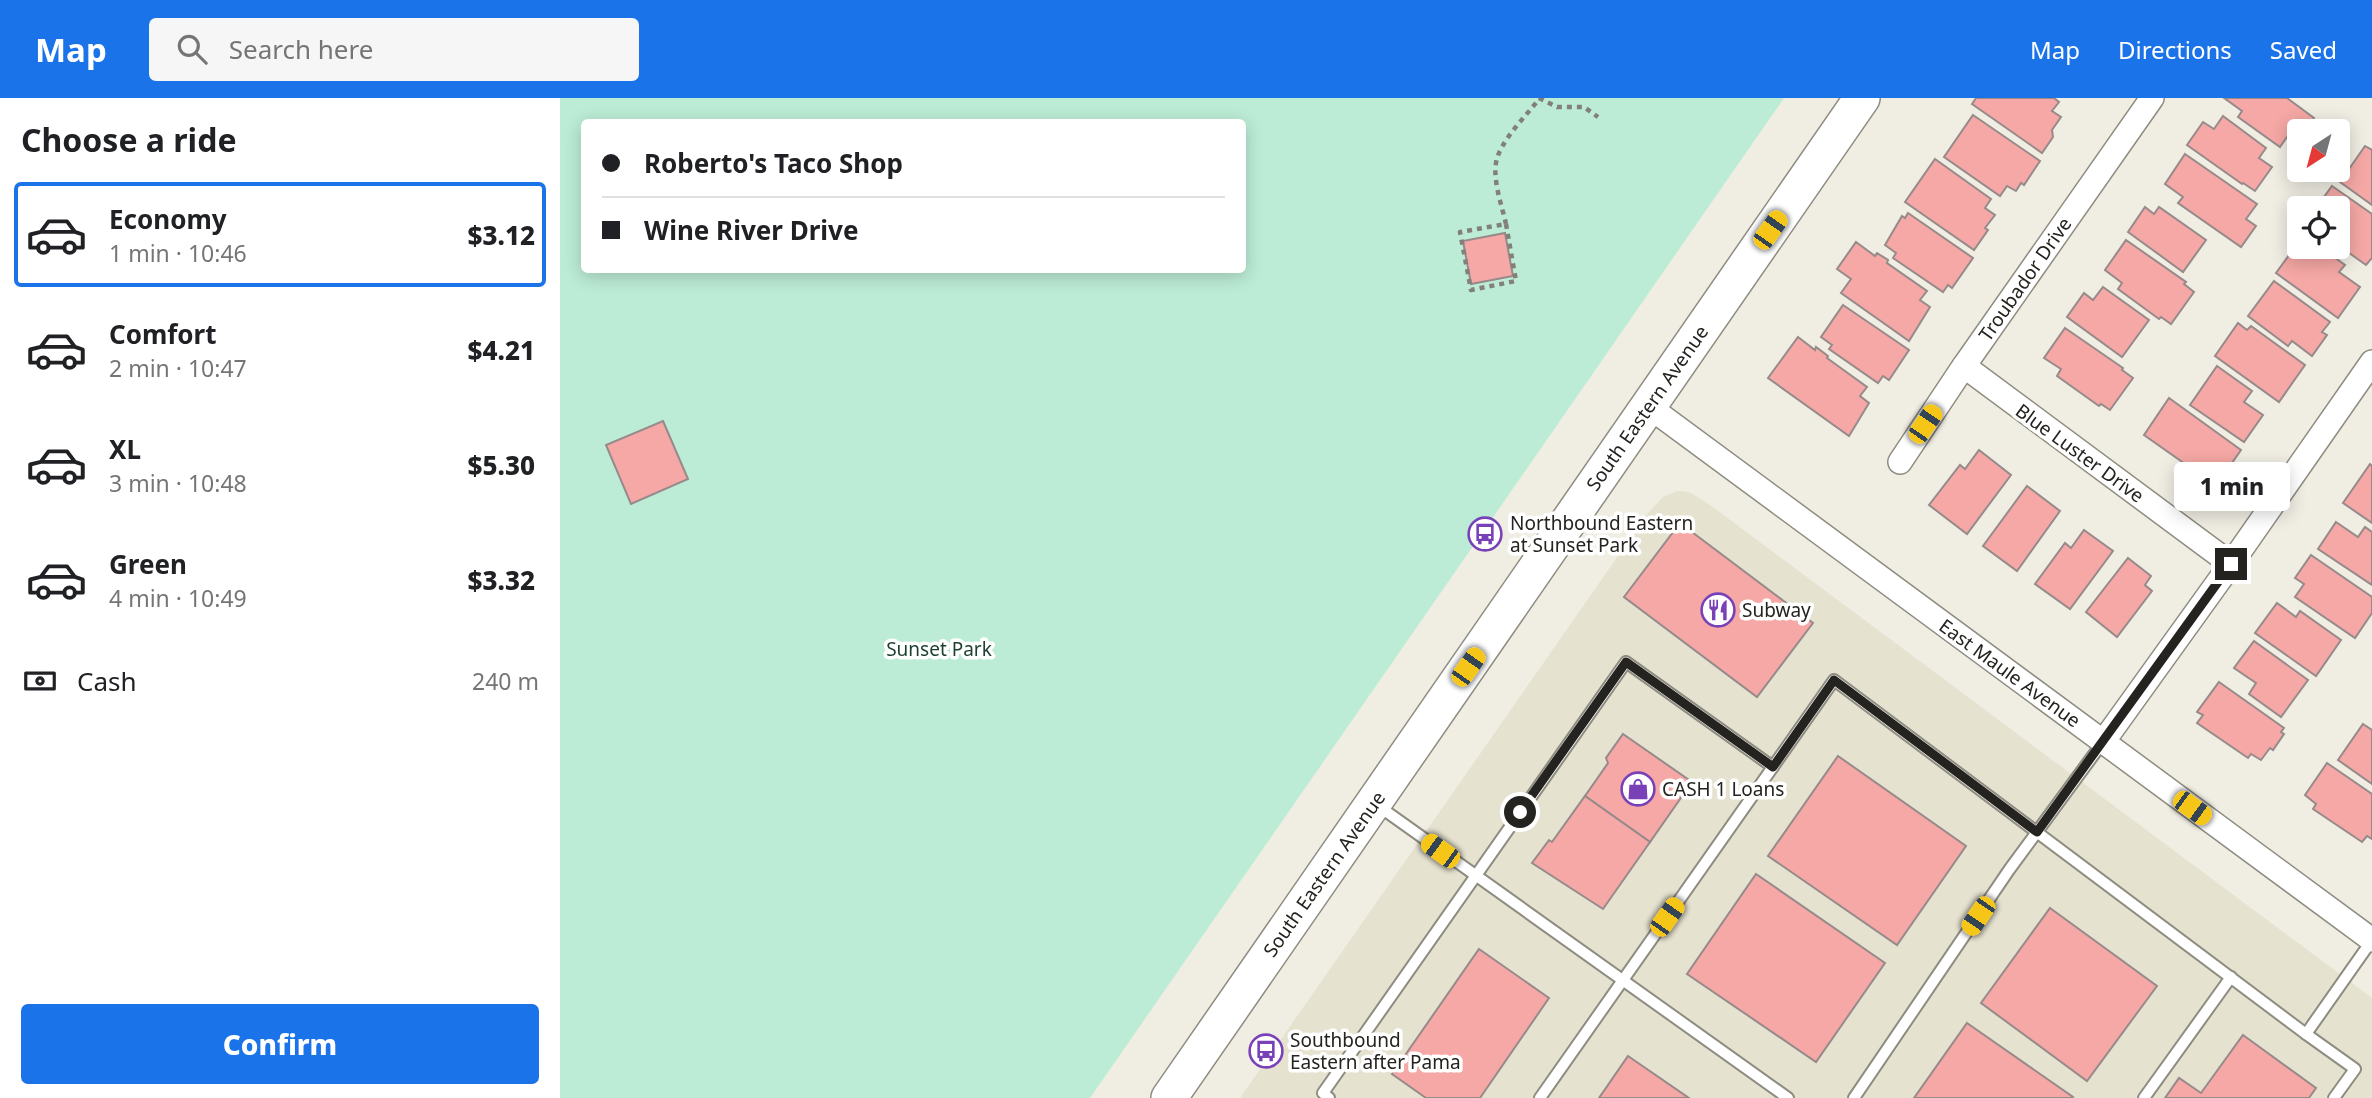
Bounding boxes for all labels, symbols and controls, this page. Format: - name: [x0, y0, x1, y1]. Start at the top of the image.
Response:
- search box: [149, 18, 639, 81]
- text: Map: [35, 27, 107, 72]
- icon: search: [173, 30, 211, 68]
- text: Search here: [229, 31, 373, 67]
- text: Map: [2030, 33, 2080, 66]
- text: Directions: [2118, 33, 2232, 66]
- text: Saved: [2270, 33, 2337, 66]
- text: Choose a ride: [21, 118, 237, 161]
- north arrow: [2287, 119, 2350, 182]
- map controls: [2287, 119, 2350, 259]
- text: Roberto's Taco Shop: [644, 145, 903, 181]
- button: locate: [2287, 196, 2350, 259]
- text: Economy: [109, 201, 227, 237]
- icon: car: [25, 203, 88, 266]
- car: [1750, 207, 1791, 253]
- text: Wine River Drive: [644, 212, 858, 248]
- street label: Troubador Drive: [1973, 212, 2077, 346]
- text: $3.12: [468, 217, 535, 253]
- text: 1 min · 10:46: [109, 237, 247, 269]
- text: Comfort: [109, 316, 217, 352]
- icon: car: [25, 318, 88, 381]
- street label: South Eastern Avenue: [1580, 320, 1714, 496]
- text: $4.21: [468, 332, 535, 368]
- text: 2 min · 10:47: [109, 352, 247, 384]
- street label: Blue Luster Drive: [2011, 398, 2149, 508]
- car: [1905, 401, 1946, 447]
- text: XL: [109, 431, 141, 467]
- icon: car: [25, 433, 88, 496]
- text: $5.30: [468, 447, 535, 483]
- callout: 1 min: [2173, 462, 2289, 512]
- text: 3 min · 10:48: [109, 467, 247, 499]
- text: 1 min: [2200, 470, 2264, 502]
- place label: Northbound Eastern at Sunset Park: [1510, 510, 1693, 558]
- bus stop icon: Northbound Eastern at Sunset Park: [1466, 515, 1504, 553]
- text: Green: [109, 546, 187, 582]
- icon: car: [25, 548, 88, 611]
- route end: [2215, 548, 2247, 580]
- text: $3.32: [468, 562, 535, 598]
- text: 4 min · 10:49: [109, 582, 247, 614]
- restaurant icon: Subway: [1699, 591, 1737, 629]
- place label: Subway: [1742, 597, 1811, 623]
- street label: East Maule Avenue: [1934, 613, 2086, 733]
- park label: Sunset Park: [886, 636, 992, 662]
- car: [1448, 644, 1489, 690]
- icon: cash: [21, 662, 59, 700]
- text: Cash: [77, 663, 137, 699]
- text: 240 m: [472, 665, 539, 697]
- shop icon: CASH 1 Loans: [1619, 770, 1657, 808]
- place label: CASH 1 Loans: [1662, 776, 1784, 802]
- street label: South Eastern Avenue: [1257, 786, 1391, 962]
- car: [2169, 787, 2216, 829]
- route start: [1504, 796, 1536, 828]
- car: [1417, 830, 1464, 872]
- car: [1958, 893, 1999, 939]
- car: [1647, 894, 1688, 940]
- button: Confirm: [21, 1004, 539, 1084]
- place label: Southbound Eastern after Pama: [1290, 1027, 1461, 1075]
- bus stop icon: Southbound Eastern after Pama: [1247, 1032, 1285, 1070]

